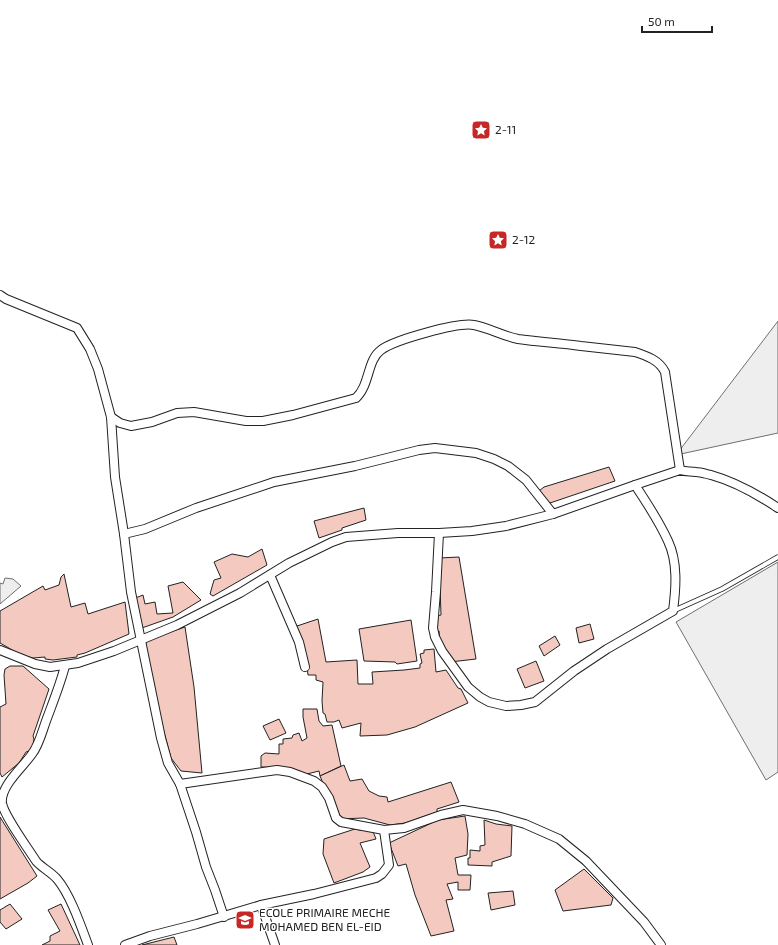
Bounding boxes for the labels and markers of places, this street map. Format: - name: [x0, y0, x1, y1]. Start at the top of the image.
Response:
- place icon: 2-11: [470, 119, 492, 141]
- place label: 2-11: [495, 122, 516, 136]
- place icon: 2-12: [487, 229, 509, 251]
- place label: 2-12: [512, 232, 536, 246]
- place label: ECOLE PRIMAIRE MECHE MOHAMED BEN EL-EID: [259, 905, 391, 933]
- school or university icon: ECOLE PRIMAIRE MECHE MOHAMED BEN EL-EID: [234, 909, 256, 931]

